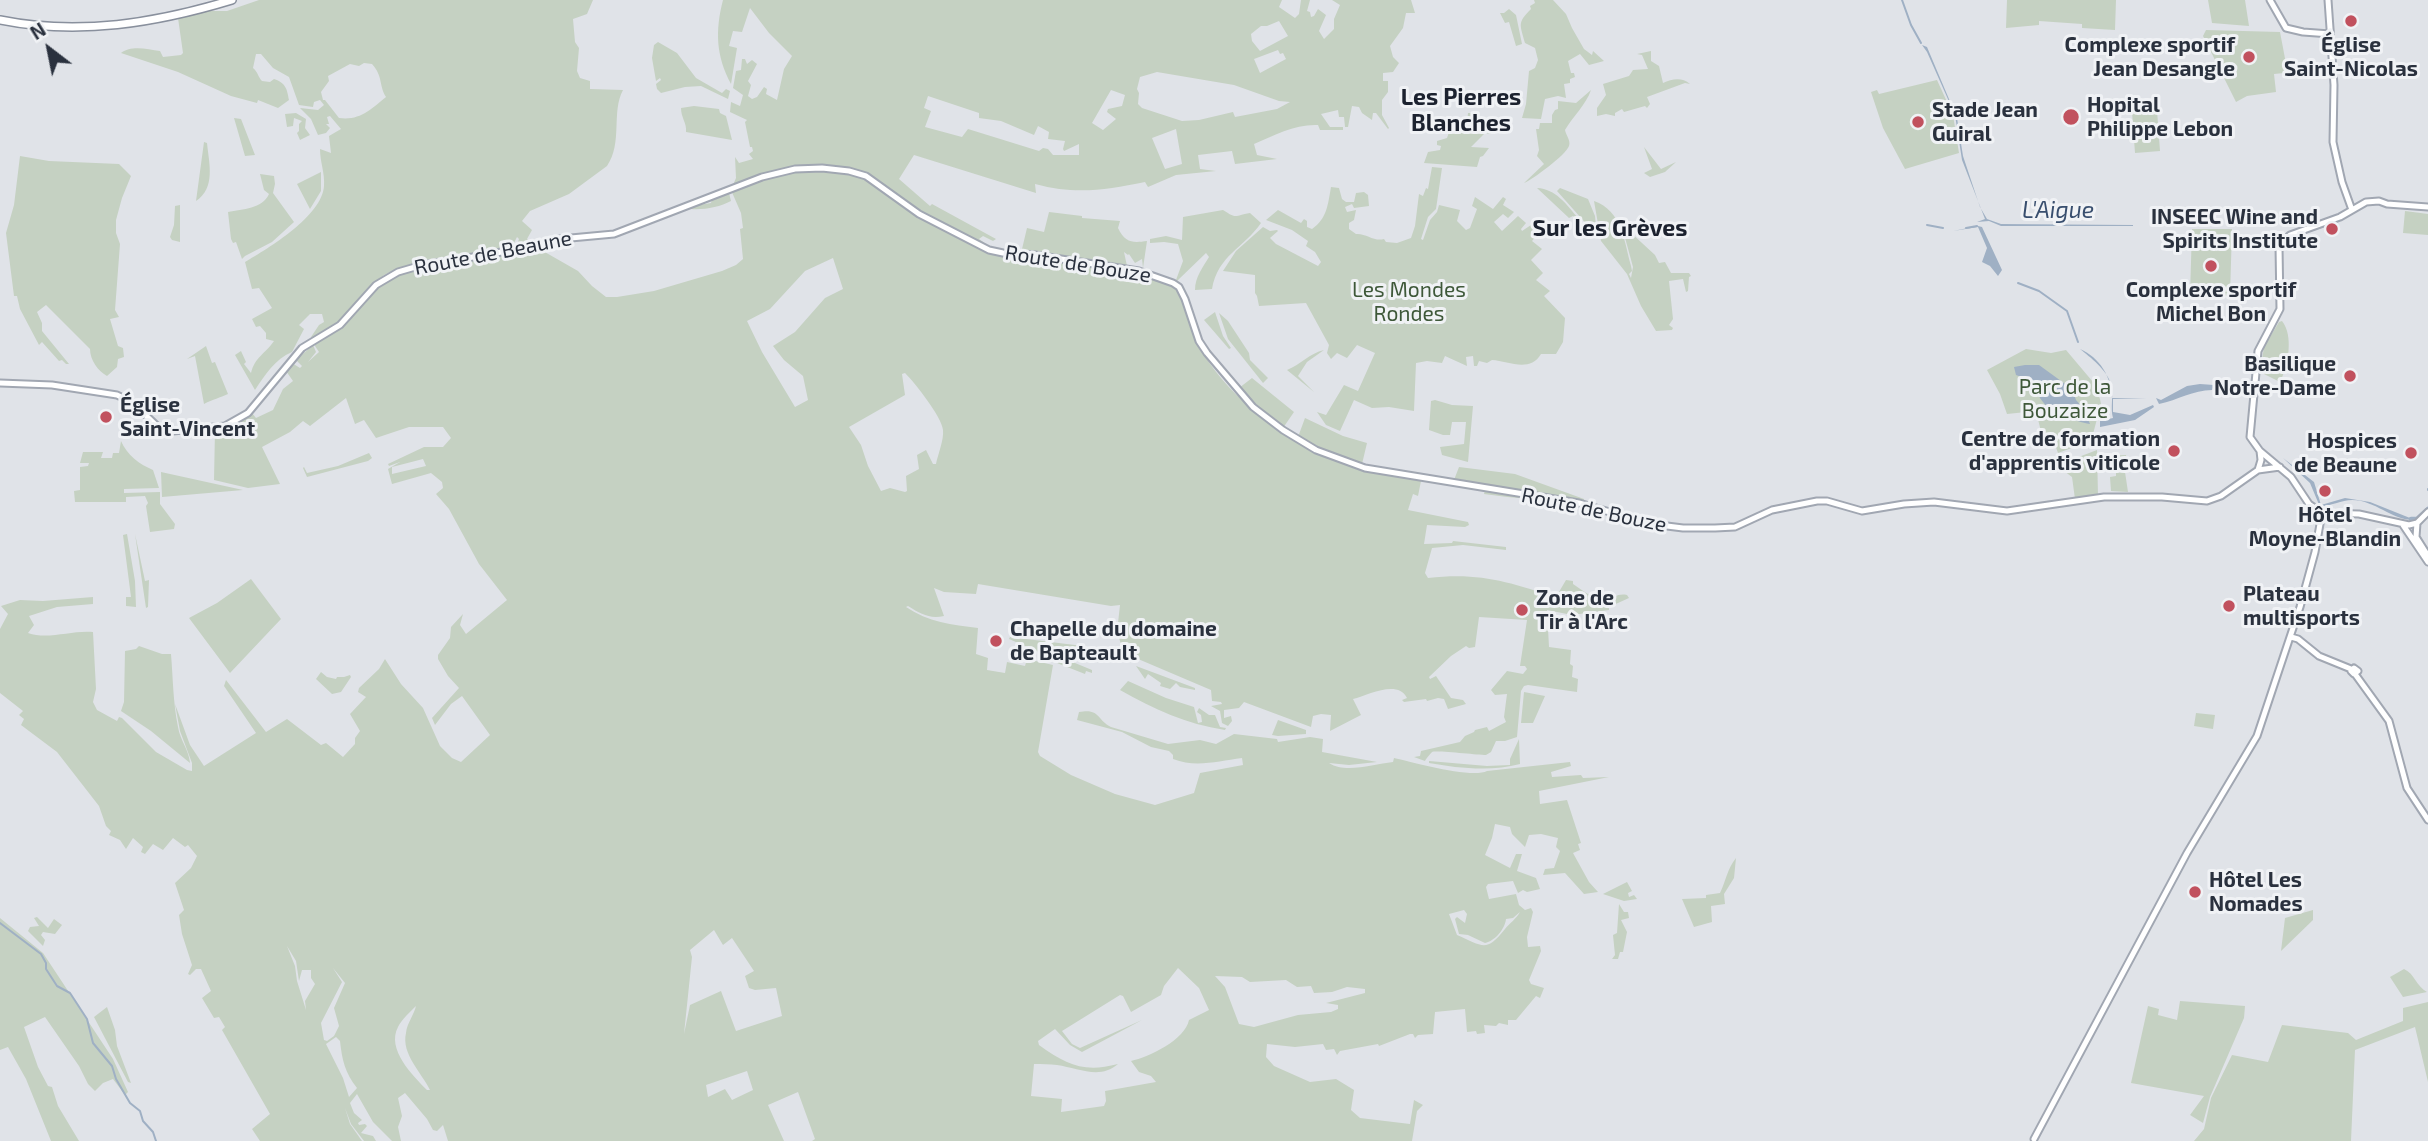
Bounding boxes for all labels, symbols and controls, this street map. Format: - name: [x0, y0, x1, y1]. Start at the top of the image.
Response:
- marker: Église Saint-Nicolas: [2343, 13, 2359, 29]
- north arrow: [14, 14, 84, 84]
- text: N: [26, 17, 50, 44]
- place label: Complexe sportif Jean Desangle: [2064, 32, 2235, 82]
- place label: Église Saint-Nicolas: [2284, 32, 2418, 82]
- marker: Complexe sportif Jean Desangle: [2241, 49, 2257, 65]
- district label: Les Pierres Blanches: [1401, 83, 1521, 137]
- place label: Hopital Philippe Lebon: [2087, 92, 2233, 142]
- place label: Stade Jean Guiral: [1932, 97, 2038, 147]
- marker: Hopital Philippe Lebon: [2061, 107, 2081, 127]
- marker: Stade Jean Guiral: [1910, 114, 1926, 130]
- water label: L'Aigue: [2022, 196, 2094, 224]
- place label: INSEEC Wine and Spirits Institute: [2151, 204, 2318, 254]
- district label: Sur les Grèves: [1533, 214, 1687, 242]
- marker: INSEEC Wine and Spirits Institute: [2324, 221, 2340, 237]
- street label: Route de Beaune: [412, 225, 574, 281]
- street label: Route de Bouze: [1003, 240, 1153, 288]
- marker: Complexe sportif Michel Bon: [2203, 258, 2219, 274]
- park label: Les Mondes Rondes: [1352, 277, 1466, 327]
- place label: Complexe sportif Michel Bon: [2126, 277, 2296, 327]
- place label: Basilique Notre-Dame: [2214, 351, 2336, 401]
- marker: Basilique Notre-Dame: [2342, 368, 2358, 384]
- park label: Parc de la Bouzaize: [2019, 374, 2111, 424]
- place label: Église Saint-Vincent: [120, 392, 255, 442]
- marker: Église Saint-Vincent: [98, 409, 114, 425]
- place label: Centre de formation d'apprentis viticole: [1961, 426, 2160, 476]
- place label: Hospices de Beaune: [2294, 428, 2397, 478]
- marker: Centre de formation d'apprentis viticole: [2166, 443, 2182, 459]
- marker: Hospices de Beaune: [2403, 445, 2419, 461]
- street label: Route de Bouze: [1519, 482, 1669, 538]
- marker: Hôtel Moyne-Blandin: [2317, 483, 2333, 499]
- place label: Hôtel Moyne-Blandin: [2249, 502, 2401, 552]
- place label: Plateau multisports: [2243, 581, 2360, 631]
- place label: Zone de Tir à l'Arc: [1536, 585, 1628, 635]
- marker: Plateau multisports: [2221, 598, 2237, 614]
- marker: Zone de Tir à l'Arc: [1514, 602, 1530, 618]
- place label: Chapelle du domaine de Bapteault: [1010, 616, 1217, 666]
- marker: Chapelle du domaine de Bapteault: [988, 633, 1004, 649]
- place label: Hôtel Les Nomades: [2209, 867, 2303, 917]
- marker: Hôtel Les Nomades: [2187, 884, 2203, 900]

